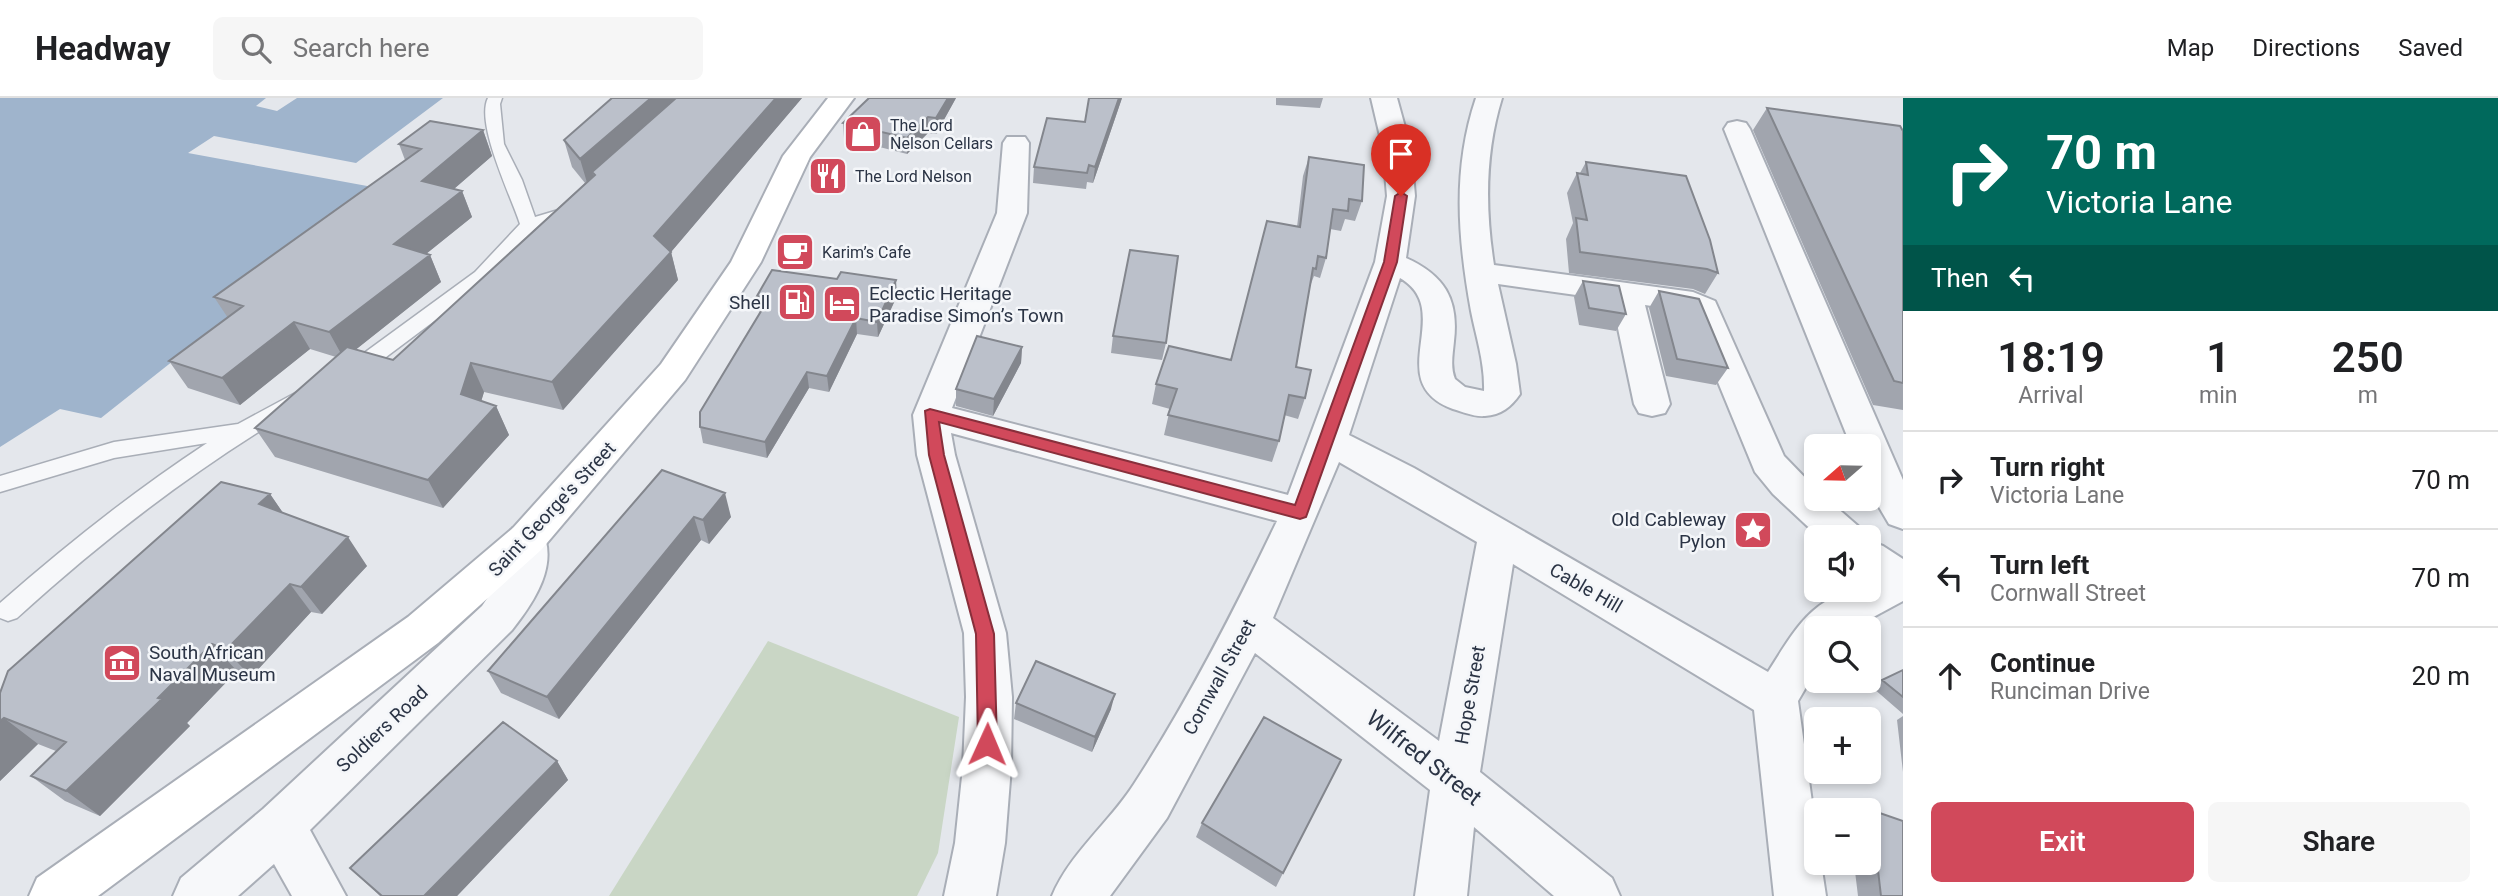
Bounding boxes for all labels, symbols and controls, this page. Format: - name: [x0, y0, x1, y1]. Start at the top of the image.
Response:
- search box: [213, 17, 703, 80]
- text: Headway: [35, 29, 171, 68]
- icon: search: [237, 29, 275, 67]
- text: Search here: [293, 33, 429, 63]
- text: Map: [2167, 34, 2214, 62]
- text: Directions: [2252, 34, 2360, 62]
- text: Saved: [2398, 34, 2463, 62]
- shop icon: The Lord Nelson Cellars: [842, 113, 884, 155]
- place label: The Lord Nelson Cellars: [890, 116, 993, 153]
- pin: [1371, 124, 1431, 196]
- text: 70 m: [2046, 124, 2157, 181]
- icon: right: [1931, 126, 2022, 217]
- icon: arrive: [1382, 135, 1420, 173]
- restaurant icon: The Lord Nelson: [807, 155, 849, 197]
- place label: The Lord Nelson: [855, 167, 972, 186]
- text: Victoria Lane: [2046, 183, 2233, 221]
- cafe icon: Karim’s Cafe: [774, 231, 816, 273]
- place label: Karim’s Cafe: [822, 243, 911, 262]
- icon: left: [2003, 259, 2041, 297]
- text: Then: [1931, 263, 1989, 293]
- fuel station icon: Shell: [776, 281, 818, 323]
- place label: Eclectic Heritage Paradise Simon’s Town: [869, 282, 1064, 327]
- hotel icon: Eclectic Heritage Paradise Simon’s Town: [821, 283, 863, 325]
- place label: Shell: [729, 291, 770, 314]
- text: 18:19: [1997, 333, 2105, 382]
- text: 1: [2206, 333, 2230, 382]
- text: 250: [2332, 333, 2404, 382]
- text: Arrival: [2018, 382, 2084, 409]
- text: min: [2199, 382, 2237, 409]
- text: m: [2358, 382, 2378, 409]
- north arrow: [1804, 434, 1881, 511]
- map controls: [1804, 434, 1881, 875]
- street label: Saint George's Street: [484, 437, 620, 581]
- text: Turn right: [1990, 452, 2105, 482]
- icon: right: [1931, 461, 1969, 499]
- text: 70 m: [2412, 465, 2470, 495]
- text: Victoria Lane: [1990, 482, 2124, 509]
- place label: Old Cableway Pylon: [1611, 508, 1726, 553]
- place icon: Old Cableway Pylon: [1732, 509, 1774, 551]
- button: sound: [1804, 525, 1881, 602]
- text: Turn left: [1990, 550, 2089, 580]
- street label: Cable Hill: [1546, 558, 1626, 618]
- icon: left: [1931, 559, 1969, 597]
- text: 70 m: [2412, 563, 2470, 593]
- text: Cornwall Street: [1990, 580, 2146, 607]
- street label: Cornwall Street: [1178, 615, 1260, 739]
- button: search: [1804, 616, 1881, 693]
- place label: South African Naval Museum: [149, 641, 276, 686]
- museum icon: South African Naval Museum: [101, 642, 143, 684]
- street label: Hope Street: [1450, 644, 1490, 746]
- text: Continue: [1990, 648, 2095, 678]
- icon: ahead: [1931, 657, 1969, 695]
- text: 20 m: [2412, 661, 2470, 691]
- text: Runciman Drive: [1990, 678, 2150, 705]
- street label: Soldiers Road: [331, 681, 433, 777]
- street label: Wilfred Street: [1361, 705, 1487, 811]
- position arrow: [950, 707, 1024, 781]
- button: +: [1804, 707, 1881, 784]
- button: −: [1804, 798, 1881, 875]
- button: Exit: [1931, 802, 2194, 882]
- button: Share: [2208, 802, 2470, 882]

